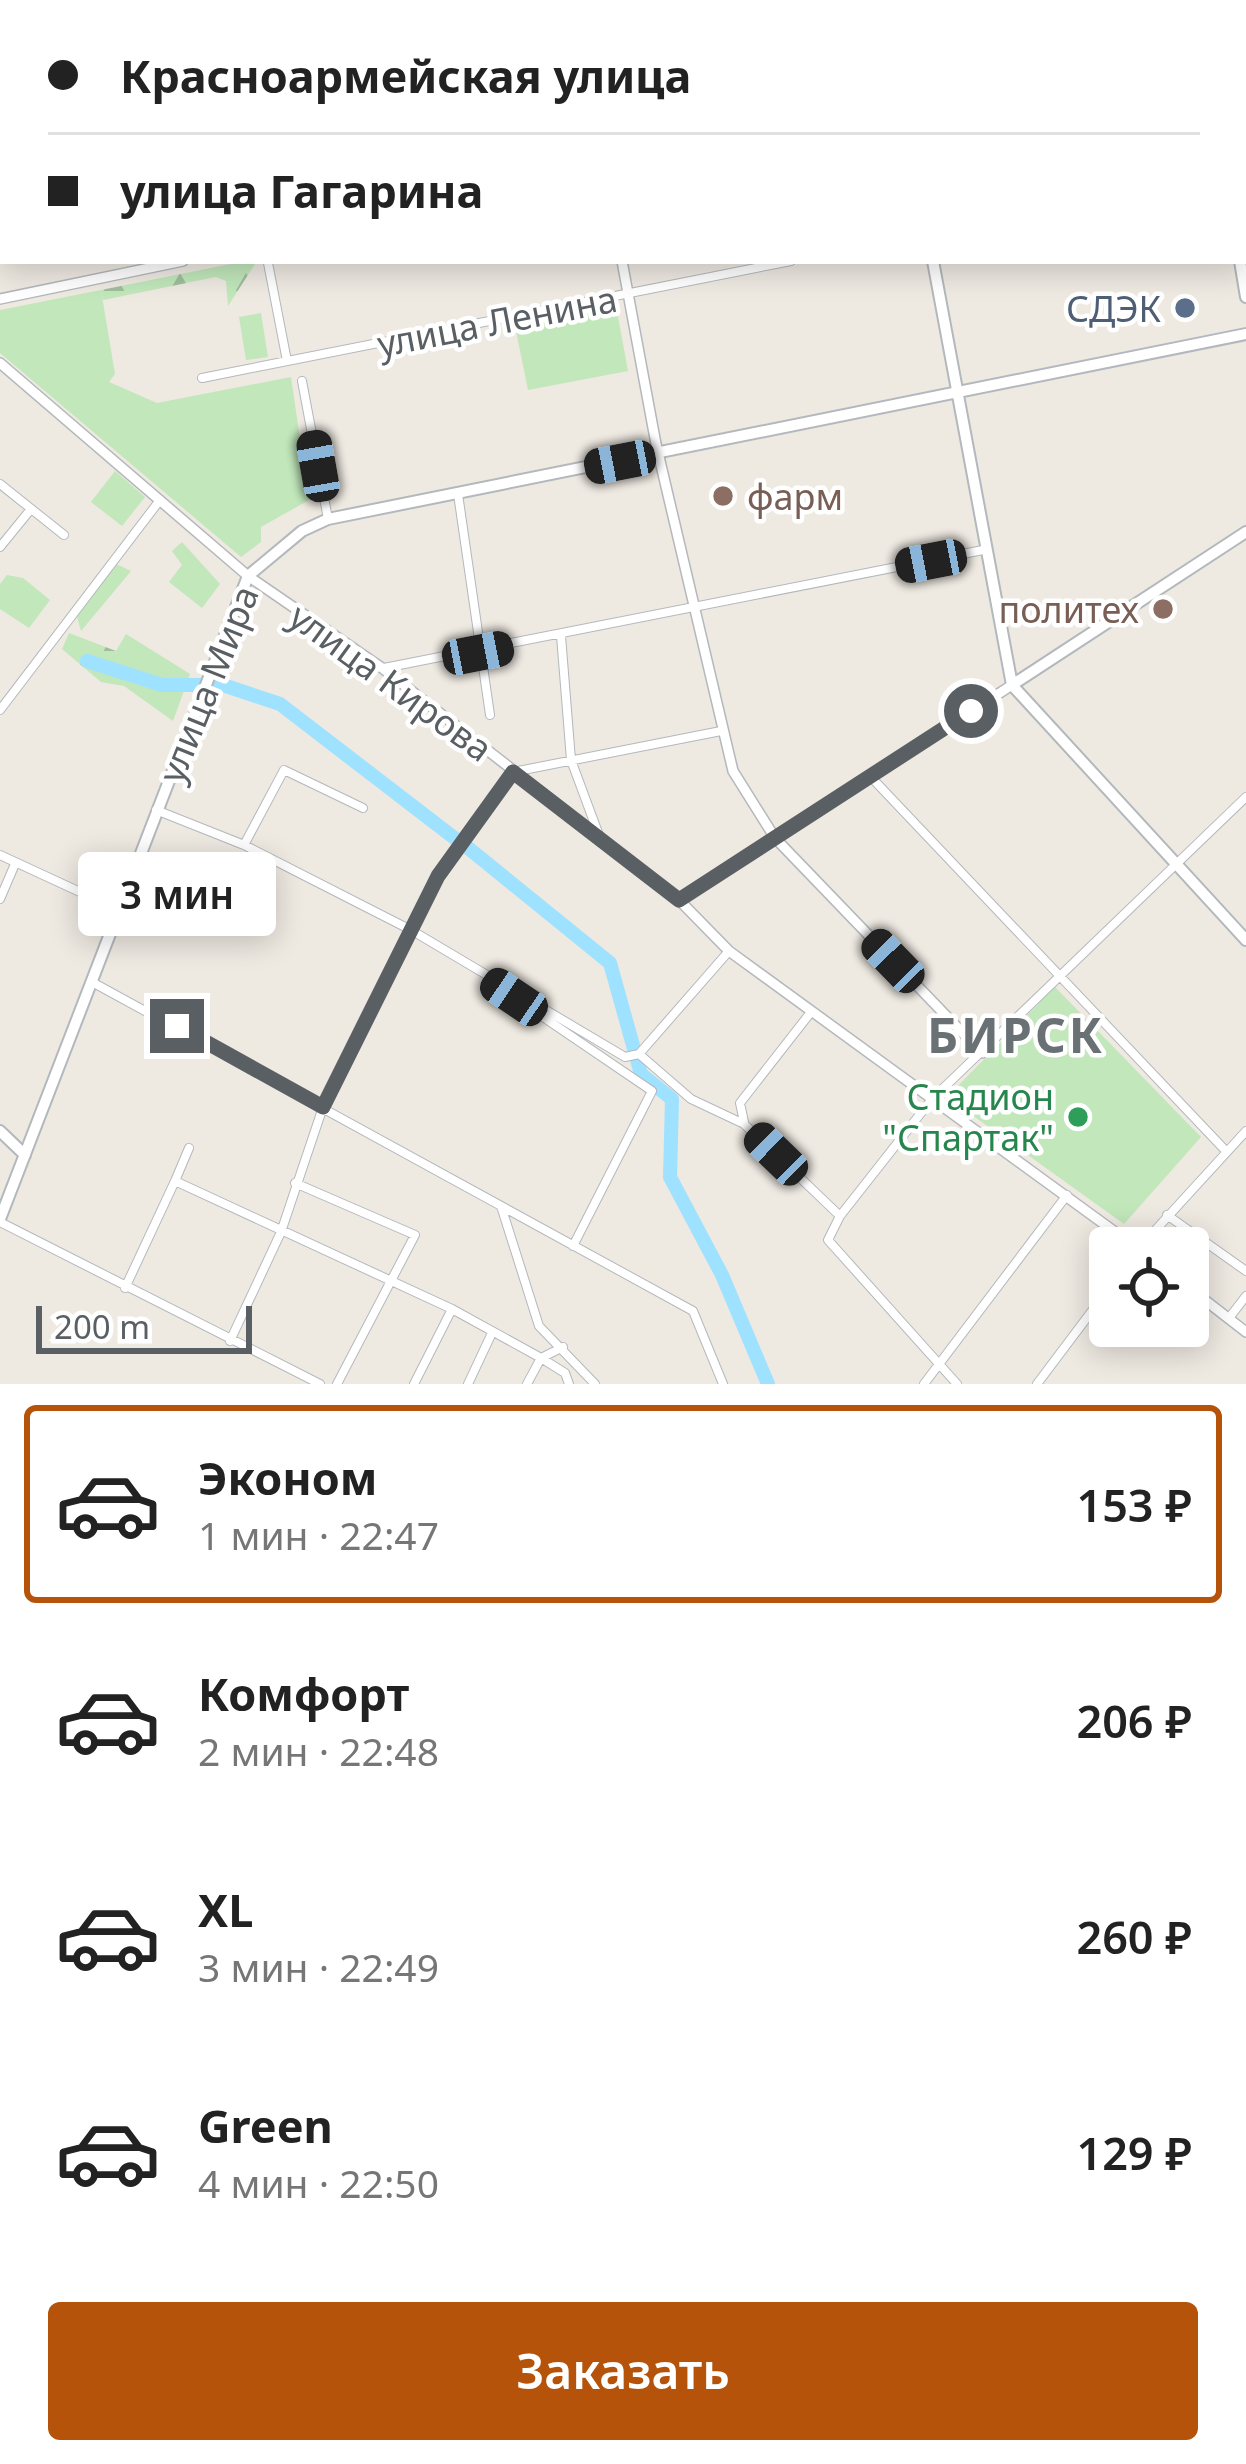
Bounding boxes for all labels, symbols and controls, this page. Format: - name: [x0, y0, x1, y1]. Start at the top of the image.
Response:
- text: Красноармейская улица: [120, 45, 691, 106]
- text: улица Гагарина: [120, 160, 483, 221]
- street label: улица Ленина: [373, 274, 621, 368]
- place label: СДЭК: [1066, 284, 1161, 333]
- marker: СДЭК: [1172, 295, 1198, 321]
- car: [294, 427, 342, 505]
- car: [581, 437, 659, 487]
- place label: фарм: [747, 472, 843, 521]
- marker: фарм: [710, 483, 736, 509]
- car: [892, 536, 970, 586]
- street label: улица Мира: [146, 578, 270, 790]
- place label: политех: [998, 585, 1140, 634]
- street label: улица Кирова: [280, 592, 502, 772]
- marker: политех: [1150, 596, 1176, 622]
- car: [439, 628, 517, 678]
- route start: [944, 684, 998, 738]
- callout: 3 мин: [78, 852, 276, 936]
- text: 3 мин: [120, 867, 234, 920]
- car: [855, 923, 931, 999]
- car: [474, 962, 554, 1032]
- route end: [150, 999, 204, 1053]
- district label: БИРСК: [927, 1002, 1105, 1067]
- place label: Стадион "Спартак": [882, 1072, 1054, 1162]
- marker: Стадион "Спартак": [1065, 1104, 1091, 1130]
- car: [738, 1116, 814, 1192]
- map controls: [1089, 1227, 1209, 1347]
- button: locate: [1089, 1227, 1209, 1347]
- scale bar: [36, 1300, 252, 1353]
- text: 200 m: [54, 1304, 150, 1349]
- text: Эконом: [198, 1447, 377, 1508]
- icon: car: [54, 1450, 162, 1558]
- text: 153 ₽: [1076, 1474, 1192, 1535]
- text: 1 мин · 22:47: [198, 1508, 439, 1561]
- text: Комфорт: [198, 1663, 409, 1724]
- icon: car: [54, 1666, 162, 1774]
- text: 206 ₽: [1076, 1690, 1192, 1751]
- text: 2 мин · 22:48: [198, 1724, 439, 1777]
- text: XL: [198, 1879, 253, 1940]
- icon: car: [54, 1882, 162, 1990]
- text: 260 ₽: [1076, 1906, 1192, 1967]
- text: 3 мин · 22:49: [198, 1940, 439, 1993]
- text: Green: [198, 2095, 333, 2156]
- icon: car: [54, 2098, 162, 2206]
- text: 129 ₽: [1076, 2122, 1192, 2183]
- text: 4 мин · 22:50: [198, 2156, 439, 2209]
- button: Заказать: [48, 2302, 1198, 2440]

